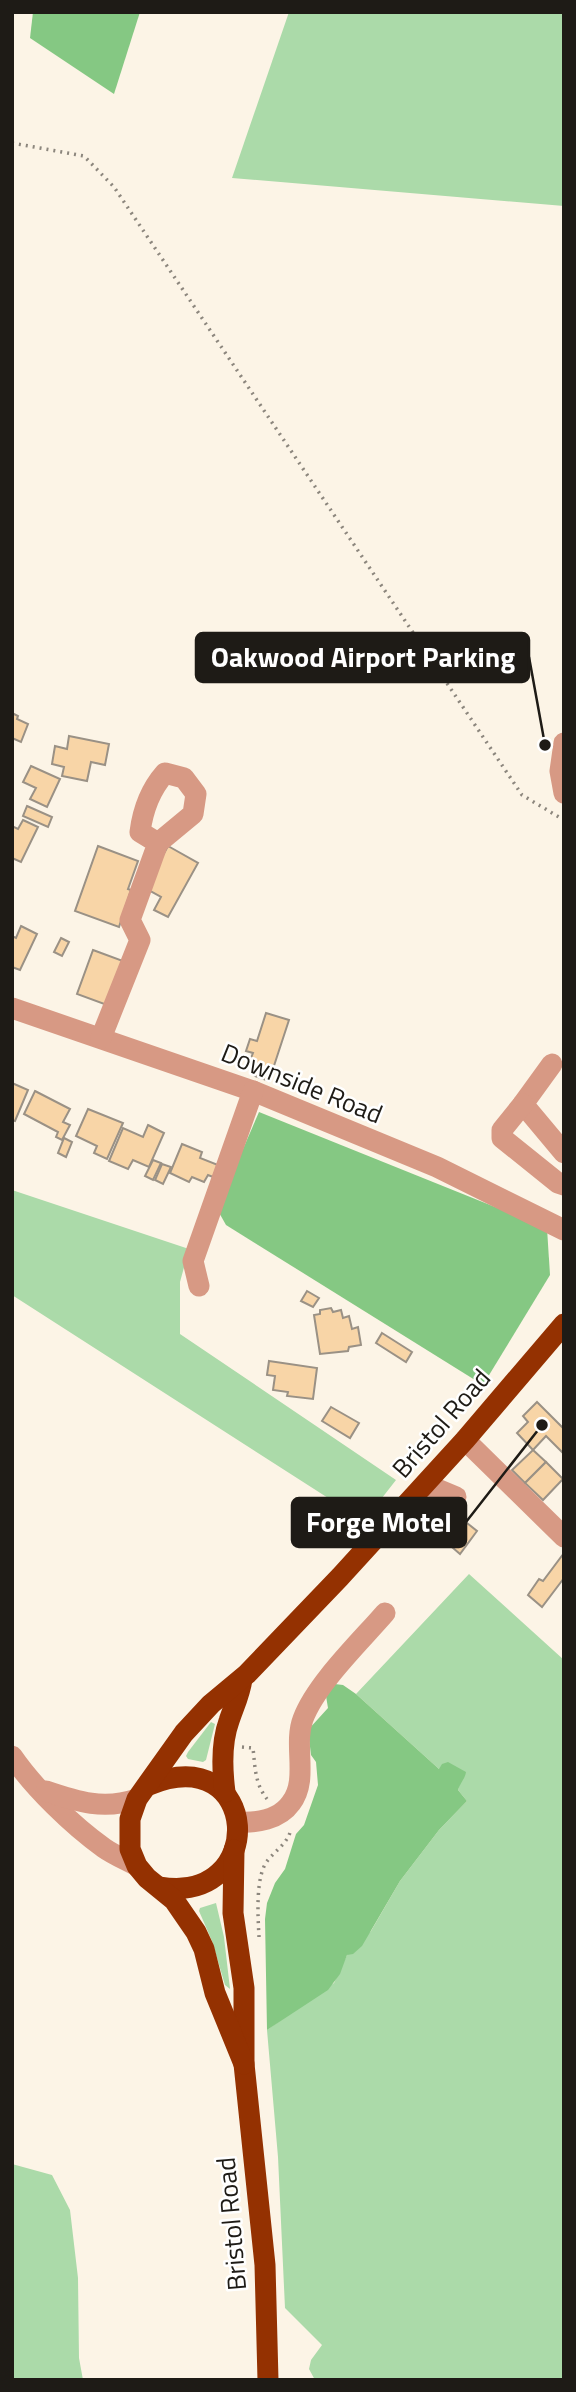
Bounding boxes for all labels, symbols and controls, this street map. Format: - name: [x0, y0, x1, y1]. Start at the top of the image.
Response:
- callout: Oakwood Airport Parking: [196, 633, 529, 682]
- text: Oakwood Airport Parking: [211, 635, 515, 678]
- street label: Downside Road: [216, 1033, 388, 1133]
- street label: Bristol Road: [382, 1360, 500, 1486]
- callout: Forge Motel: [292, 1498, 466, 1547]
- text: Forge Motel: [306, 1500, 452, 1543]
- street label: Bristol Road: [206, 2156, 256, 2292]

